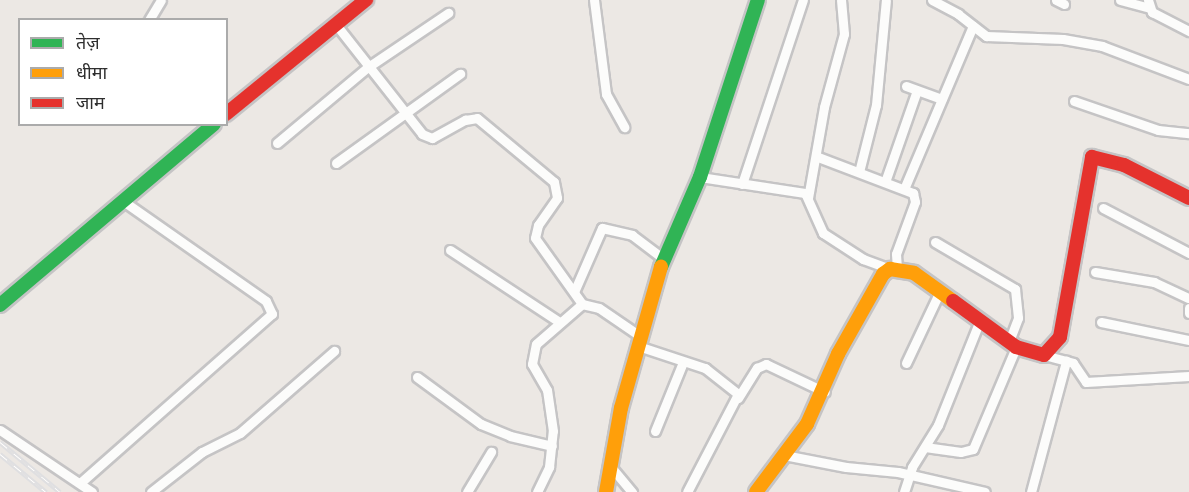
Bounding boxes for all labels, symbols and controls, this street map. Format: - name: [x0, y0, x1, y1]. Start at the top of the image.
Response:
- legend: [18, 18, 228, 126]
- text: तेज़: [76, 31, 100, 54]
- text: धीमा: [76, 61, 107, 84]
- text: जाम: [76, 91, 105, 114]

